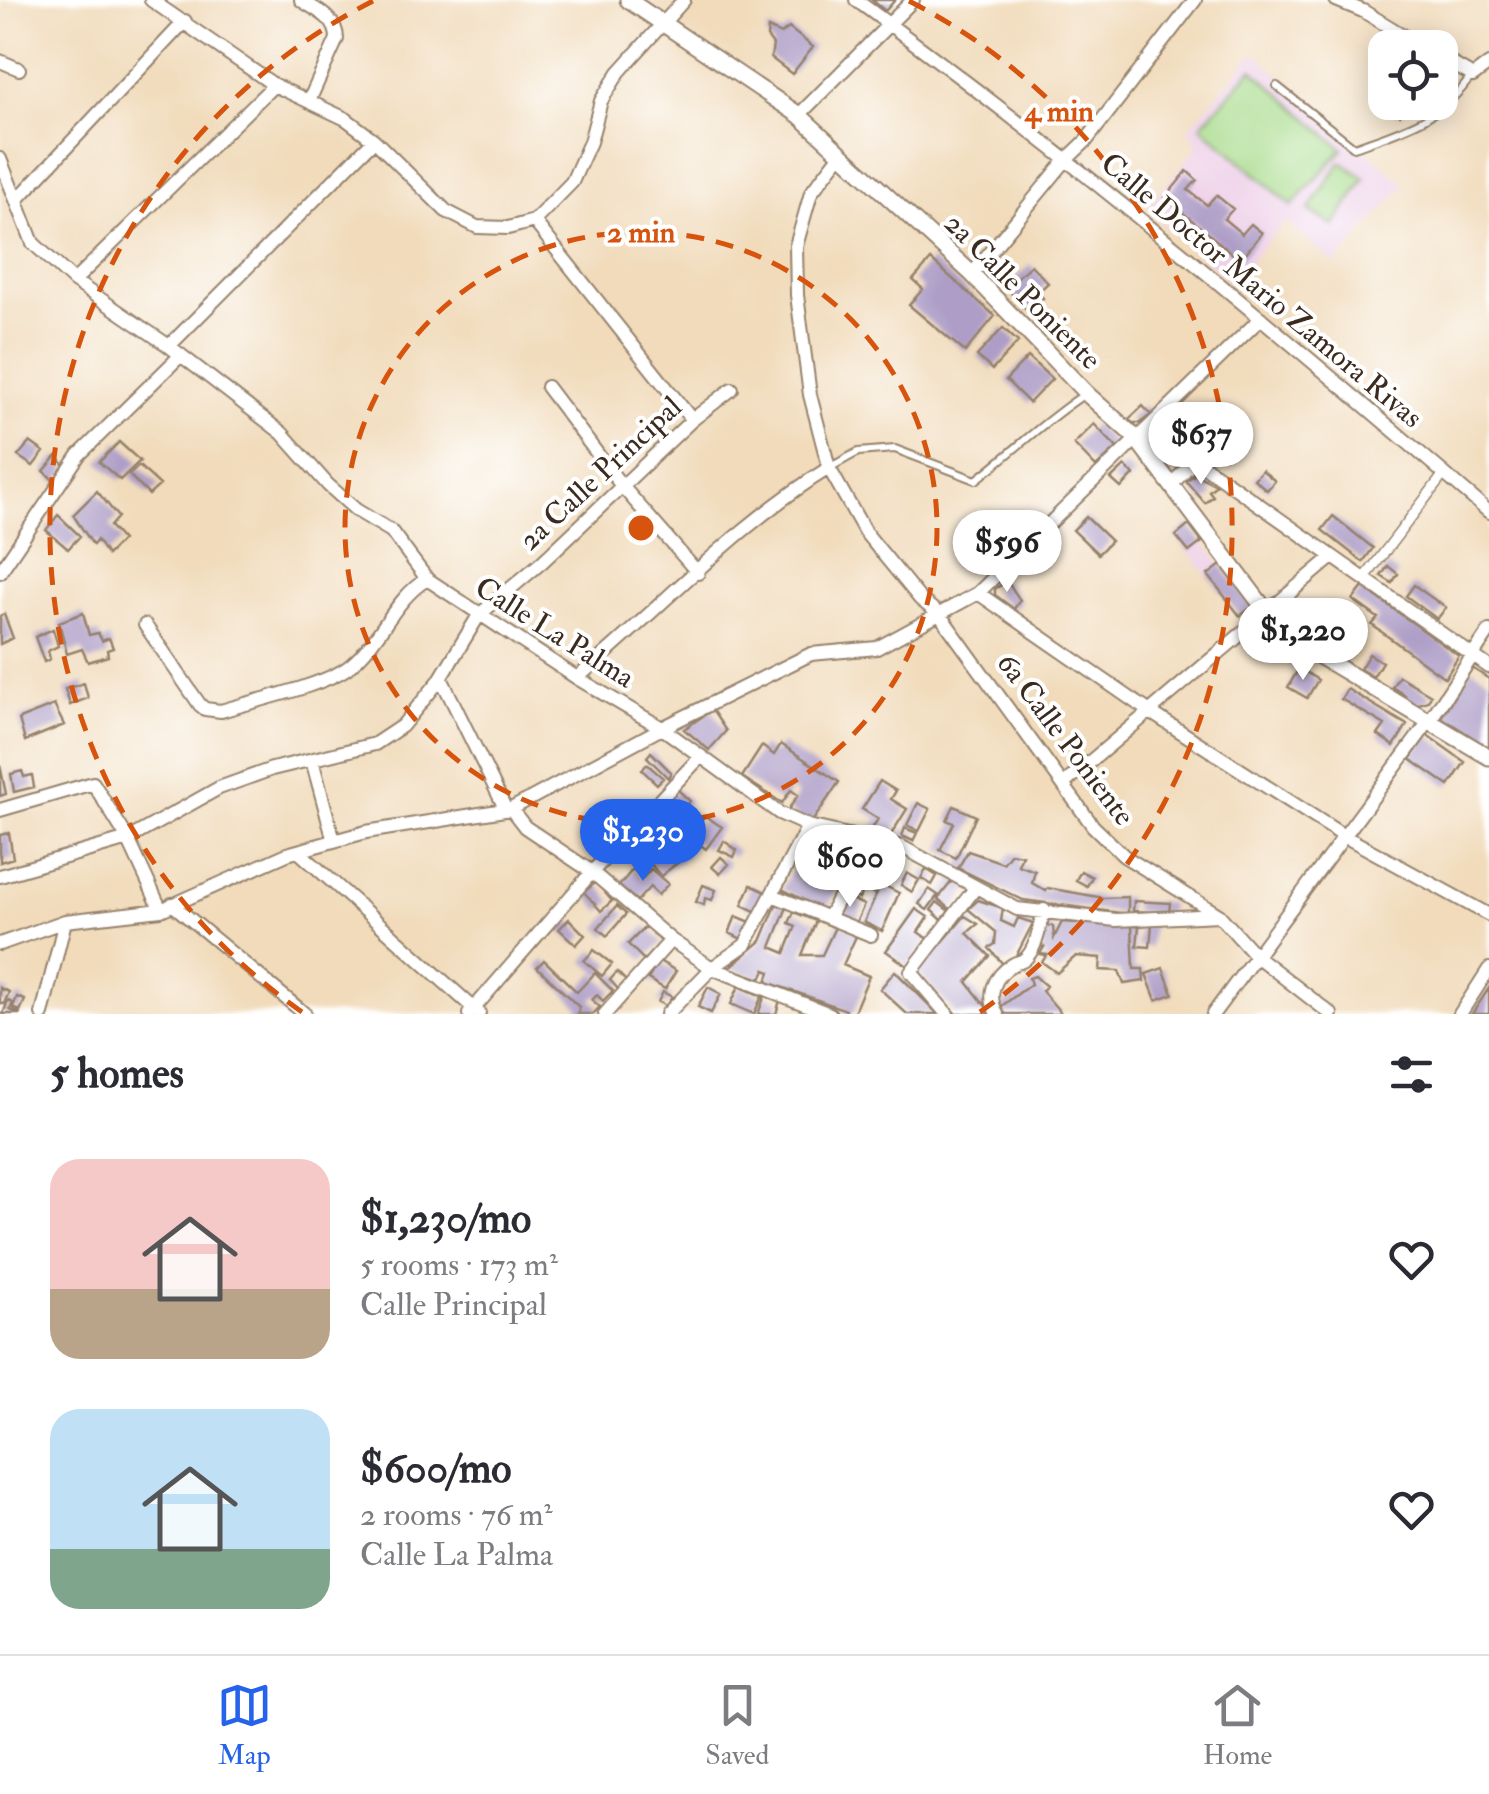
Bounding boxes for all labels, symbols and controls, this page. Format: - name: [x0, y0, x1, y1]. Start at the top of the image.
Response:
- map controls: [1368, 30, 1458, 120]
- button: locate: [1368, 30, 1458, 120]
- text: 4 min: [1023, 93, 1094, 130]
- street label: Calle Doctor Mario Zamora Rivas: [1093, 145, 1430, 436]
- street label: 2a Calle Poniente: [936, 205, 1109, 378]
- text: 2 min: [607, 214, 676, 251]
- street label: 2a Calle Principal: [511, 388, 690, 558]
- pin: $637: [1142, 402, 1260, 487]
- text: $637: [1170, 414, 1232, 454]
- centre of rings: [623, 510, 659, 546]
- pin: $596: [948, 510, 1066, 595]
- text: $596: [975, 522, 1039, 562]
- street label: Calle La Palma: [468, 569, 642, 696]
- pin: $1,220: [1222, 598, 1384, 683]
- text: $1,220: [1260, 610, 1346, 650]
- street label: 6a Calle Poniente: [989, 646, 1143, 833]
- pin: $1,230: [562, 799, 724, 884]
- text: $1,230: [602, 811, 684, 851]
- pin: $600: [791, 825, 909, 910]
- text: $600: [816, 837, 884, 877]
- icon: filters: [1384, 1047, 1439, 1102]
- text: 5 homes: [50, 1048, 184, 1100]
- text: $1,230/mo: [360, 1193, 531, 1245]
- icon: home: [130, 1199, 250, 1319]
- icon: heart: [1384, 1232, 1439, 1287]
- text: 5 rooms · 173 m²: [360, 1245, 558, 1285]
- text: Calle Principal: [360, 1285, 547, 1325]
- text: $600/mo: [360, 1443, 512, 1495]
- icon: home: [130, 1449, 250, 1569]
- icon: heart: [1384, 1482, 1439, 1537]
- text: 2 rooms · 76 m²: [360, 1495, 553, 1535]
- text: Calle La Palma: [360, 1535, 553, 1575]
- tab: Map: [217, 1678, 272, 1773]
- tab: Saved: [705, 1678, 769, 1773]
- tab: Home: [1203, 1678, 1272, 1773]

